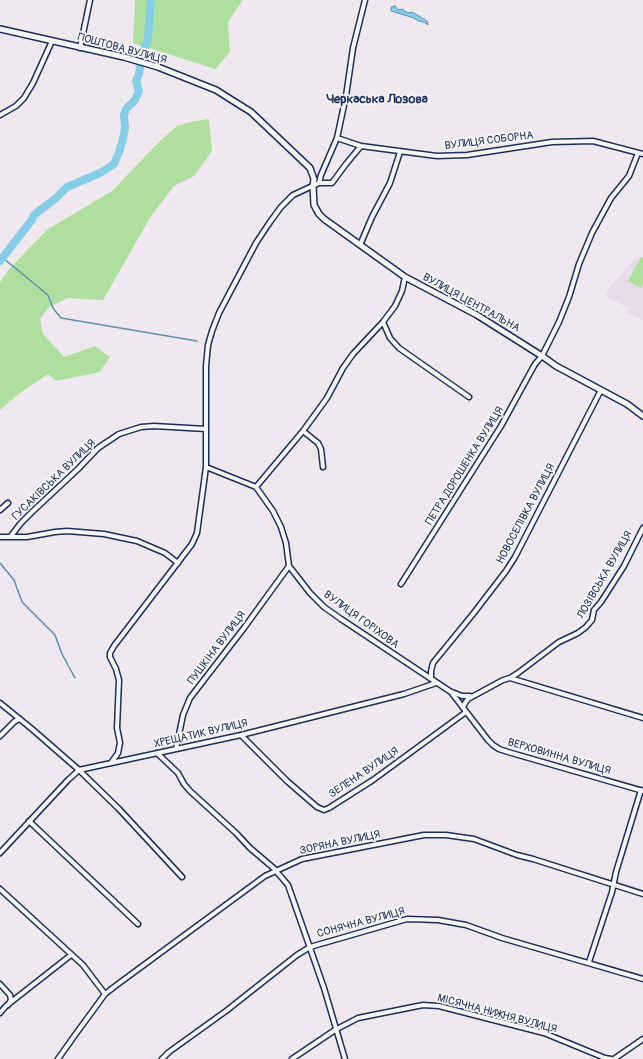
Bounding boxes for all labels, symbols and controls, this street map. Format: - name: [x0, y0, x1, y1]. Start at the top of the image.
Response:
- street label: ПОШТОВА ВУЛИЦЯ: [76, 31, 168, 67]
- district label: Черкаська Лозова: [326, 92, 428, 108]
- street label: ВУЛИЦЯ СОБОРНА: [444, 129, 534, 153]
- street label: ВУЛИЦЯ ЦЕНТРАЛЬНА: [420, 271, 522, 335]
- street label: ПЕТРА ДОРОШЕНКА ВУЛИЦЯ: [423, 404, 507, 528]
- street label: ГУСАКІВСЬКА ВУЛИЦЯ: [10, 437, 98, 523]
- street label: НОВОСЕЛІВКА ВУЛИЦЯ: [494, 462, 558, 566]
- street label: ЛОЗІВСЬКА ВУЛИЦЯ: [575, 529, 635, 621]
- street label: ВУЛИЦЯ ГОРІХОВА: [321, 588, 401, 652]
- street label: ПУШКІНА ВУЛИЦЯ: [185, 609, 249, 687]
- street label: ХРЕЩАТИК ВУЛИЦЯ: [153, 717, 249, 751]
- street label: ВЕРХОВИННА ВУЛИЦЯ: [506, 736, 612, 778]
- street label: ЗЕЛЕНА ВУЛИЦЯ: [327, 745, 401, 801]
- street label: ЗОРЯНА ВУЛИЦЯ: [298, 828, 382, 858]
- street label: СОНЯЧНА ВУЛИЦЯ: [316, 905, 406, 941]
- street label: МІСЯЧНА НИЖНЯ ВУЛИЦЯ: [436, 992, 558, 1036]

